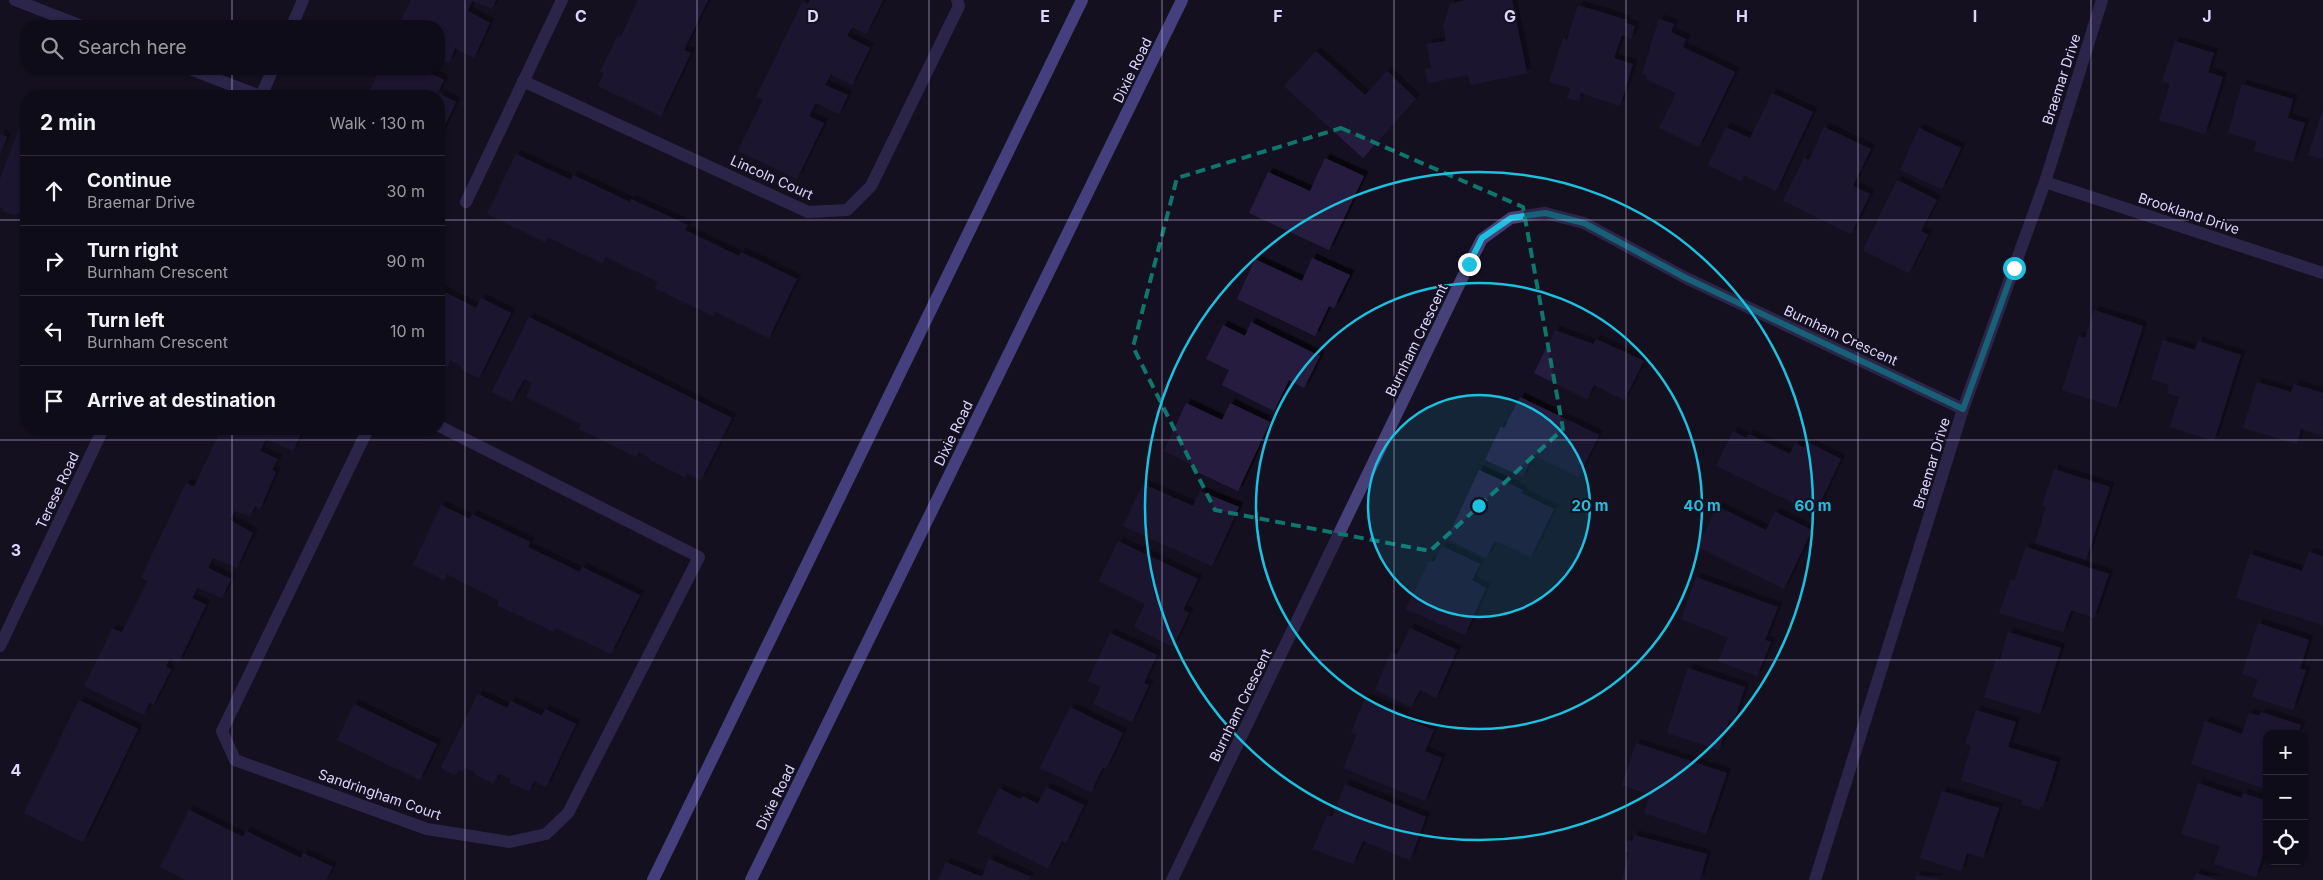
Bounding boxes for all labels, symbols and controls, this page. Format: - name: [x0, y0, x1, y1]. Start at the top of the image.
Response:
- text: C: [575, 6, 587, 26]
- text: D: [807, 6, 819, 26]
- text: E: [1040, 6, 1050, 26]
- text: F: [1273, 6, 1283, 26]
- text: G: [1504, 6, 1516, 26]
- text: H: [1736, 6, 1748, 26]
- text: I: [1973, 6, 1977, 26]
- text: J: [2202, 6, 2212, 26]
- search box: [20, 20, 445, 75]
- street label: Braemar Drive: [2038, 31, 2084, 127]
- icon: search: [38, 34, 66, 62]
- street label: Dixie Road: [1109, 35, 1155, 105]
- text: Search here: [78, 36, 187, 59]
- text: 2 min: [40, 110, 96, 135]
- text: Walk · 130 m: [330, 113, 425, 133]
- street label: Lincoln Court: [728, 151, 816, 203]
- text: Continue: [87, 169, 172, 192]
- icon: ahead: [40, 177, 68, 205]
- text: 30 m: [387, 181, 425, 201]
- street label: Brookland Drive: [2136, 189, 2242, 237]
- text: Braemar Drive: [87, 192, 195, 212]
- text: Turn right: [87, 239, 178, 262]
- icon: right: [40, 247, 68, 275]
- text: 90 m: [386, 251, 425, 271]
- route end: [1458, 253, 1481, 276]
- route start: [2003, 257, 2026, 280]
- text: Burnham Crescent: [87, 262, 228, 282]
- street label: Burnham Crescent: [1381, 280, 1451, 399]
- street label: Burnham Crescent: [1781, 301, 1901, 369]
- text: Turn left: [87, 309, 165, 332]
- icon: left: [40, 317, 68, 345]
- text: 10 m: [390, 321, 425, 341]
- text: Burnham Crescent: [87, 332, 228, 352]
- icon: arrive: [40, 387, 68, 415]
- text: Arrive at destination: [87, 389, 276, 412]
- street label: Dixie Road: [930, 398, 976, 468]
- street label: Braemar Drive: [1909, 415, 1953, 511]
- street label: Terese Road: [32, 449, 82, 531]
- text: 20 m: [1572, 496, 1608, 515]
- text: 40 m: [1683, 496, 1721, 515]
- text: 60 m: [1794, 496, 1832, 515]
- centre of rings: [1470, 497, 1488, 515]
- text: 3: [11, 540, 21, 560]
- street label: Burnham Crescent: [1205, 645, 1275, 764]
- map controls: [2263, 730, 2308, 865]
- button: +: [2263, 730, 2308, 775]
- text: 4: [11, 760, 22, 780]
- street label: Dixie Road: [752, 762, 798, 832]
- street label: Sandringham Court: [316, 765, 444, 823]
- button: −: [2263, 775, 2308, 820]
- button: locate: [2263, 820, 2308, 865]

